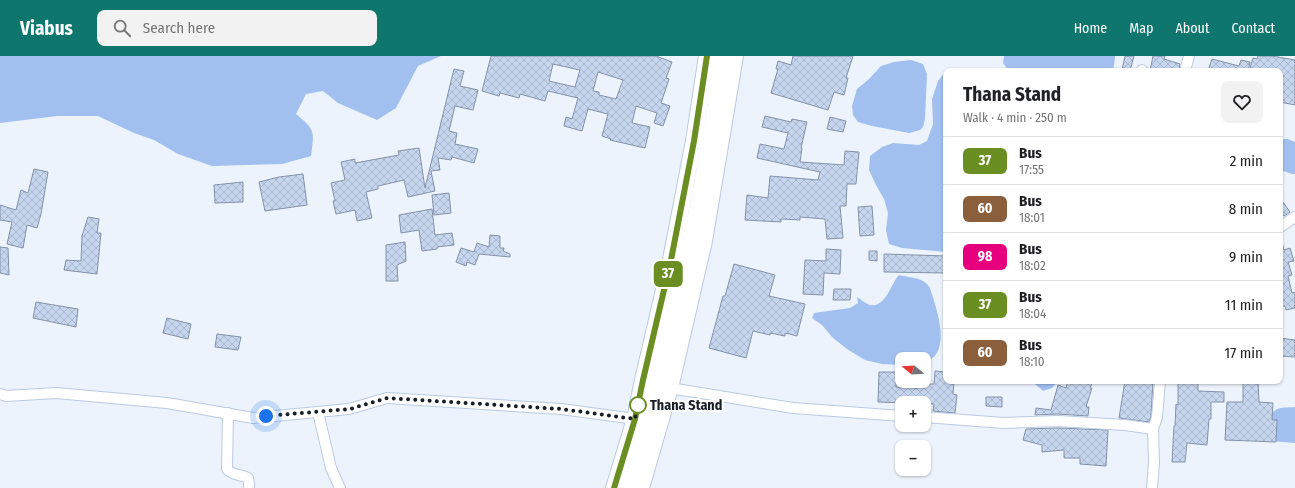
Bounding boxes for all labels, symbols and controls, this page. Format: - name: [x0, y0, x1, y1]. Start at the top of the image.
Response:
- search box: [97, 10, 377, 46]
- text: Viabus: [20, 17, 73, 40]
- icon: search: [111, 17, 133, 39]
- text: Search here: [143, 19, 215, 37]
- text: Home: [1074, 20, 1107, 37]
- text: Map: [1129, 20, 1153, 37]
- text: About: [1175, 20, 1210, 37]
- text: Contact: [1232, 20, 1275, 37]
- button: heart: [1221, 81, 1263, 123]
- text: Thana Stand: [963, 83, 1061, 106]
- text: Walk · 4 min · 250 m: [963, 110, 1067, 125]
- text: Bus: [1019, 144, 1042, 162]
- text: 37: [979, 152, 991, 169]
- text: 2 min: [1230, 152, 1263, 170]
- text: 17:55: [1019, 162, 1044, 177]
- text: Bus: [1019, 192, 1042, 210]
- text: 60: [978, 200, 992, 217]
- text: 8 min: [1229, 200, 1263, 218]
- text: 18:01: [1019, 210, 1045, 225]
- text: Bus: [1019, 240, 1042, 258]
- text: 98: [978, 248, 992, 265]
- text: 9 min: [1229, 248, 1263, 266]
- text: 18:02: [1019, 258, 1046, 273]
- line badge: 37: [650, 261, 686, 287]
- text: 37: [662, 265, 674, 282]
- text: Bus: [1019, 288, 1042, 306]
- text: 37: [979, 296, 991, 313]
- text: 11 min: [1225, 296, 1263, 314]
- text: 18:04: [1019, 306, 1046, 321]
- text: Bus: [1019, 336, 1042, 354]
- text: 60: [978, 344, 992, 361]
- text: 17 min: [1224, 344, 1263, 362]
- north arrow: [895, 352, 931, 388]
- map controls: [895, 352, 931, 476]
- text: 18:10: [1019, 354, 1045, 369]
- marker: Thana Stand: [629, 396, 647, 414]
- button: +: [895, 396, 931, 432]
- place label: Thana Stand: [650, 397, 722, 414]
- your location: [256, 406, 276, 426]
- button: −: [895, 440, 931, 476]

